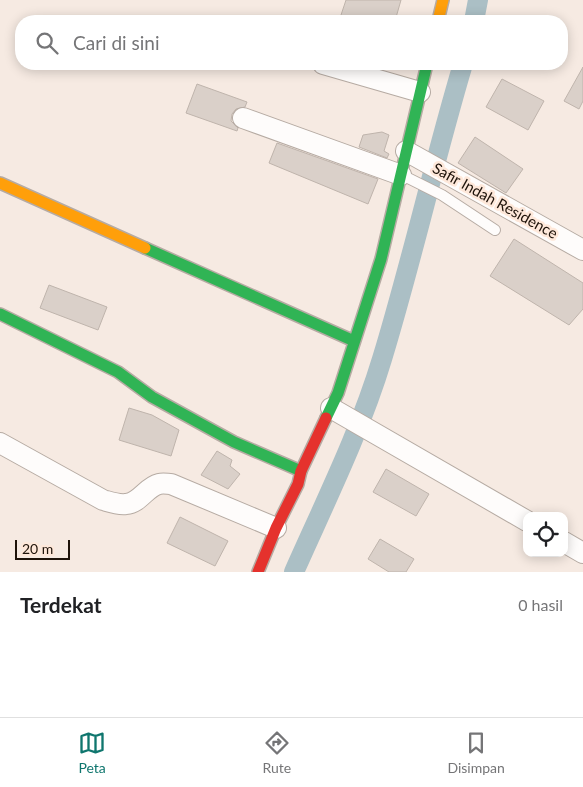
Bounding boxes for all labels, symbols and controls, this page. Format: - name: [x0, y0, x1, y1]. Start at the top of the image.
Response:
- search box: [15, 15, 568, 70]
- icon: search: [33, 29, 61, 57]
- text: Cari di sini: [73, 31, 160, 54]
- street label: Safir Indah Residence: [430, 158, 561, 242]
- map controls: [523, 512, 568, 557]
- button: locate: [523, 512, 568, 557]
- scale bar: [15, 537, 70, 560]
- text: 20 m: [22, 540, 53, 557]
- text: Terdekat: [20, 592, 102, 617]
- text: 0 hasil: [518, 595, 563, 614]
- tab: Peta: [78, 729, 106, 776]
- tab: Rute: [262, 729, 291, 776]
- tab: Disimpan: [447, 729, 505, 776]

